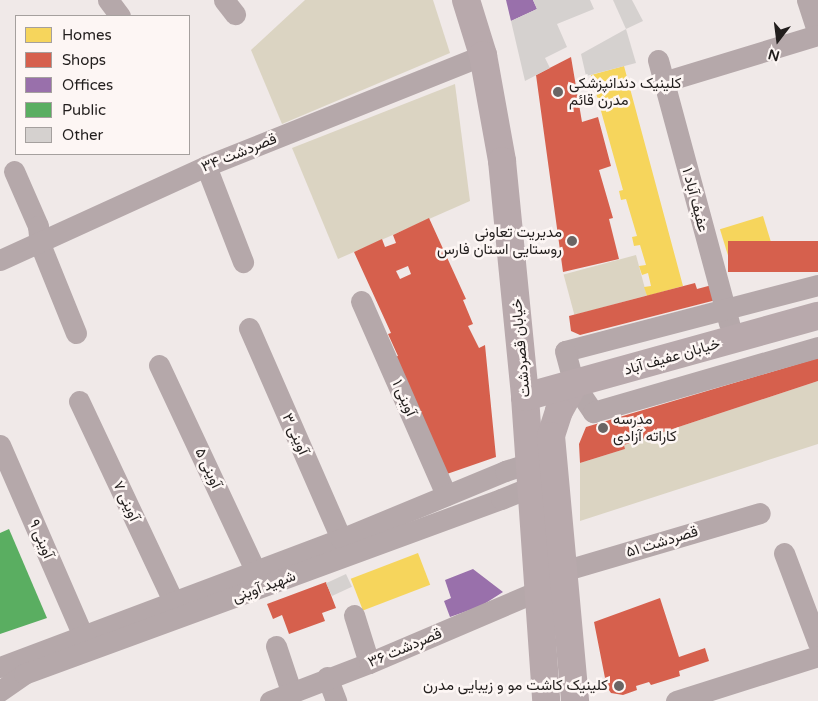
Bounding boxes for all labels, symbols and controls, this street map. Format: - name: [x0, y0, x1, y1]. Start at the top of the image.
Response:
- legend: [15, 15, 190, 155]
- north arrow: [753, 15, 803, 65]
- text: Homes: [62, 26, 112, 44]
- text: N: [766, 45, 782, 65]
- text: Shops: [62, 51, 106, 69]
- place label: کلینیک دندانپزشکی مدرن قائم: [569, 74, 681, 109]
- text: Offices: [62, 76, 113, 94]
- marker: کلینیک دندانپزشکی مدرن قائم: [551, 85, 565, 99]
- text: Public: [62, 101, 106, 119]
- text: Other: [62, 126, 103, 144]
- street label: قصردشت ۳۴: [199, 130, 279, 176]
- street label: عفیف آباد ۱: [678, 166, 712, 234]
- place label: مدیریت تعاونی روستایی استان فارس: [437, 223, 562, 258]
- marker: مدیریت تعاونی روستایی استان فارس: [566, 235, 578, 247]
- street label: خیابان قصردشت: [508, 298, 534, 398]
- street label: خیابان عفیف آباد: [622, 335, 722, 379]
- street label: ۱ آوینی: [388, 377, 420, 419]
- place label: مدرسه کاراته آزادی: [613, 410, 677, 445]
- street label: ۳ آوینی: [278, 411, 312, 457]
- marker: مدرسه کاراته آزادی: [597, 422, 609, 434]
- street label: ۵ آوینی: [191, 445, 225, 491]
- street label: ۷ آوینی: [109, 478, 143, 524]
- street label: ۹ آوینی: [25, 517, 57, 561]
- street label: ۵۱ قصردشت: [624, 523, 700, 561]
- street label: شهید آوینی: [230, 567, 298, 607]
- street label: ۳۶ قصردشت: [365, 624, 445, 672]
- place label: کلینیک کاشت مو و زیبایی مدرن: [423, 677, 608, 695]
- marker: کلینیک کاشت مو و زیبایی مدرن: [612, 679, 626, 693]

